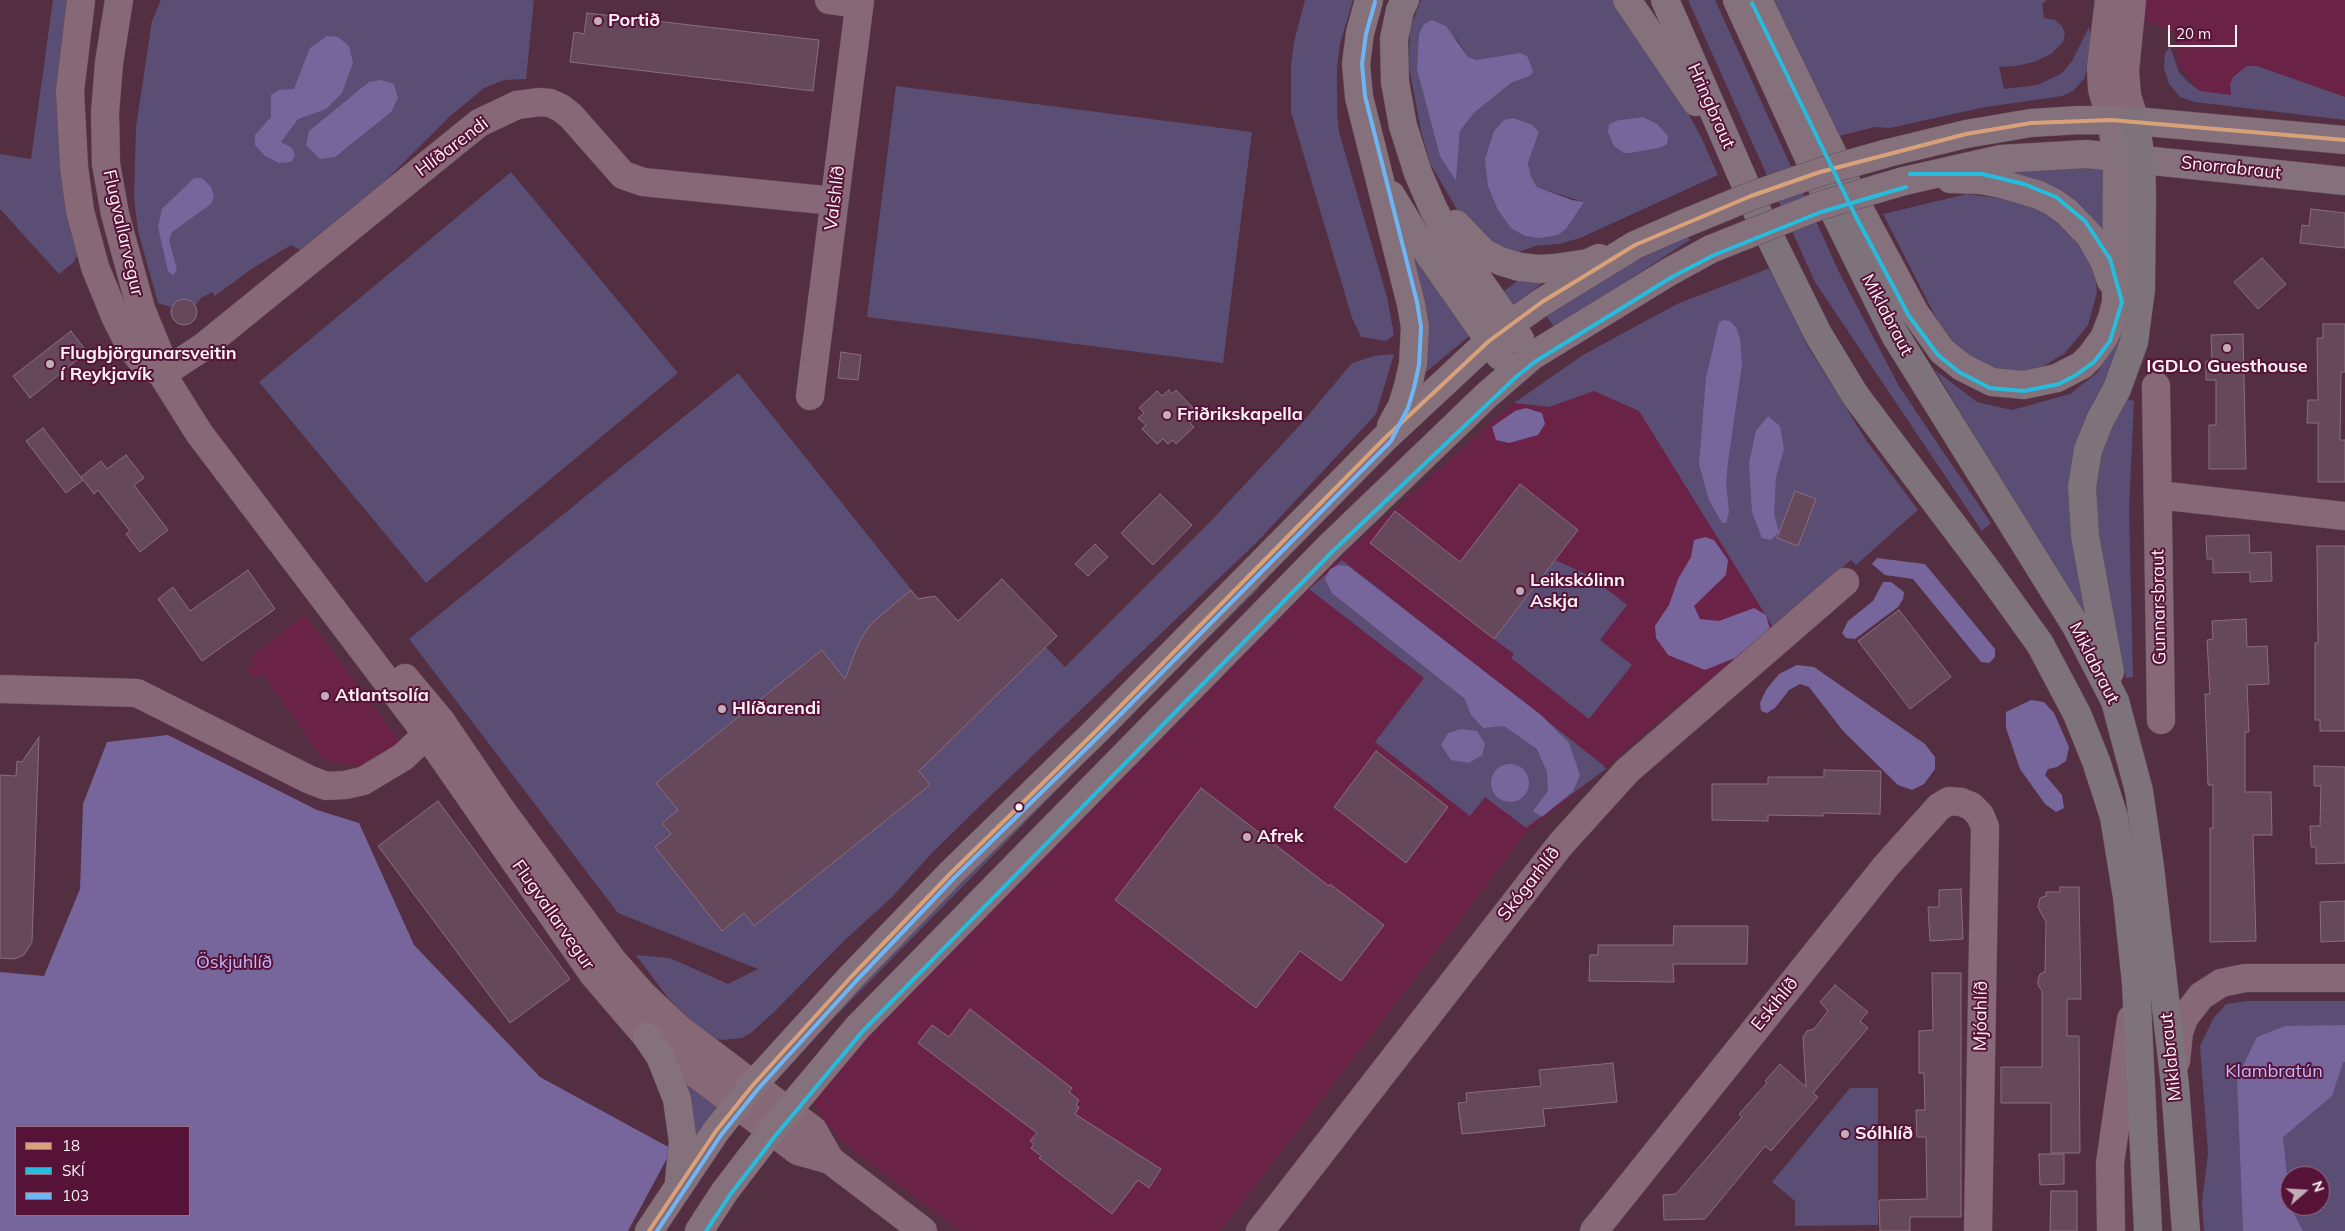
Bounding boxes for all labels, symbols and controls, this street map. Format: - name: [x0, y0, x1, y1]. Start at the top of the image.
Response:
- place label: Portið: [608, 10, 660, 32]
- marker: Portið: [592, 15, 604, 27]
- scale bar: [2170, 15, 2239, 47]
- text: 20 m: [2176, 24, 2211, 43]
- street label: Hringbraut: [1683, 60, 1739, 152]
- street label: Hlíðarendi: [411, 113, 493, 181]
- street label: Snorrabraut: [2180, 152, 2282, 184]
- street label: Valshlíð: [820, 164, 850, 232]
- street label: Flugvallarvegur: [98, 168, 148, 298]
- street label: Miklabraut: [1857, 271, 1917, 359]
- marker: IGDLO Guesthouse: [2221, 342, 2233, 354]
- place label: Flugbjörgunarsveitin í Reykjavík: [60, 343, 237, 386]
- place label: IGDLO Guesthouse: [2146, 356, 2308, 378]
- marker: Flugbjörgunarsveitin í Reykjavík: [44, 358, 56, 370]
- place label: Friðrikskapella: [1177, 404, 1303, 426]
- marker: Friðrikskapella: [1161, 409, 1173, 421]
- street label: Gunnarsbraut: [2147, 549, 2171, 665]
- place label: Leikskólinn Askja: [1530, 570, 1625, 612]
- marker: Leikskólinn Askja: [1514, 585, 1526, 597]
- street label: Miklabraut: [2064, 619, 2124, 707]
- place label: Atlantsolía: [335, 685, 429, 707]
- marker: Atlantsolía: [319, 690, 331, 702]
- place label: Hlíðarendi: [732, 698, 821, 720]
- marker: Hlíðarendi: [716, 703, 728, 715]
- unlabelled marker: [1014, 802, 1024, 812]
- place label: Afrek: [1257, 826, 1304, 848]
- marker: Afrek: [1241, 831, 1253, 843]
- street label: Skógarhlíð: [1493, 843, 1565, 925]
- street label: Flugvallarvegur: [507, 856, 599, 974]
- park label: Öskjuhlíð: [196, 952, 272, 974]
- street label: Eskihlíð: [1747, 973, 1803, 1035]
- street label: Mjóahlíð: [1970, 981, 1992, 1051]
- street label: Miklabraut: [2156, 1012, 2186, 1102]
- park label: Klambratún: [2225, 1061, 2323, 1083]
- place label: Sólhlíð: [1855, 1123, 1913, 1145]
- legend: [15, 1126, 190, 1216]
- marker: Sólhlíð: [1839, 1128, 1851, 1140]
- text: 18: [62, 1136, 80, 1155]
- text: SKÍ: [62, 1161, 85, 1180]
- north arrow: [2280, 1166, 2330, 1216]
- text: N: [2308, 1179, 2328, 1194]
- text: 103: [62, 1186, 89, 1205]

